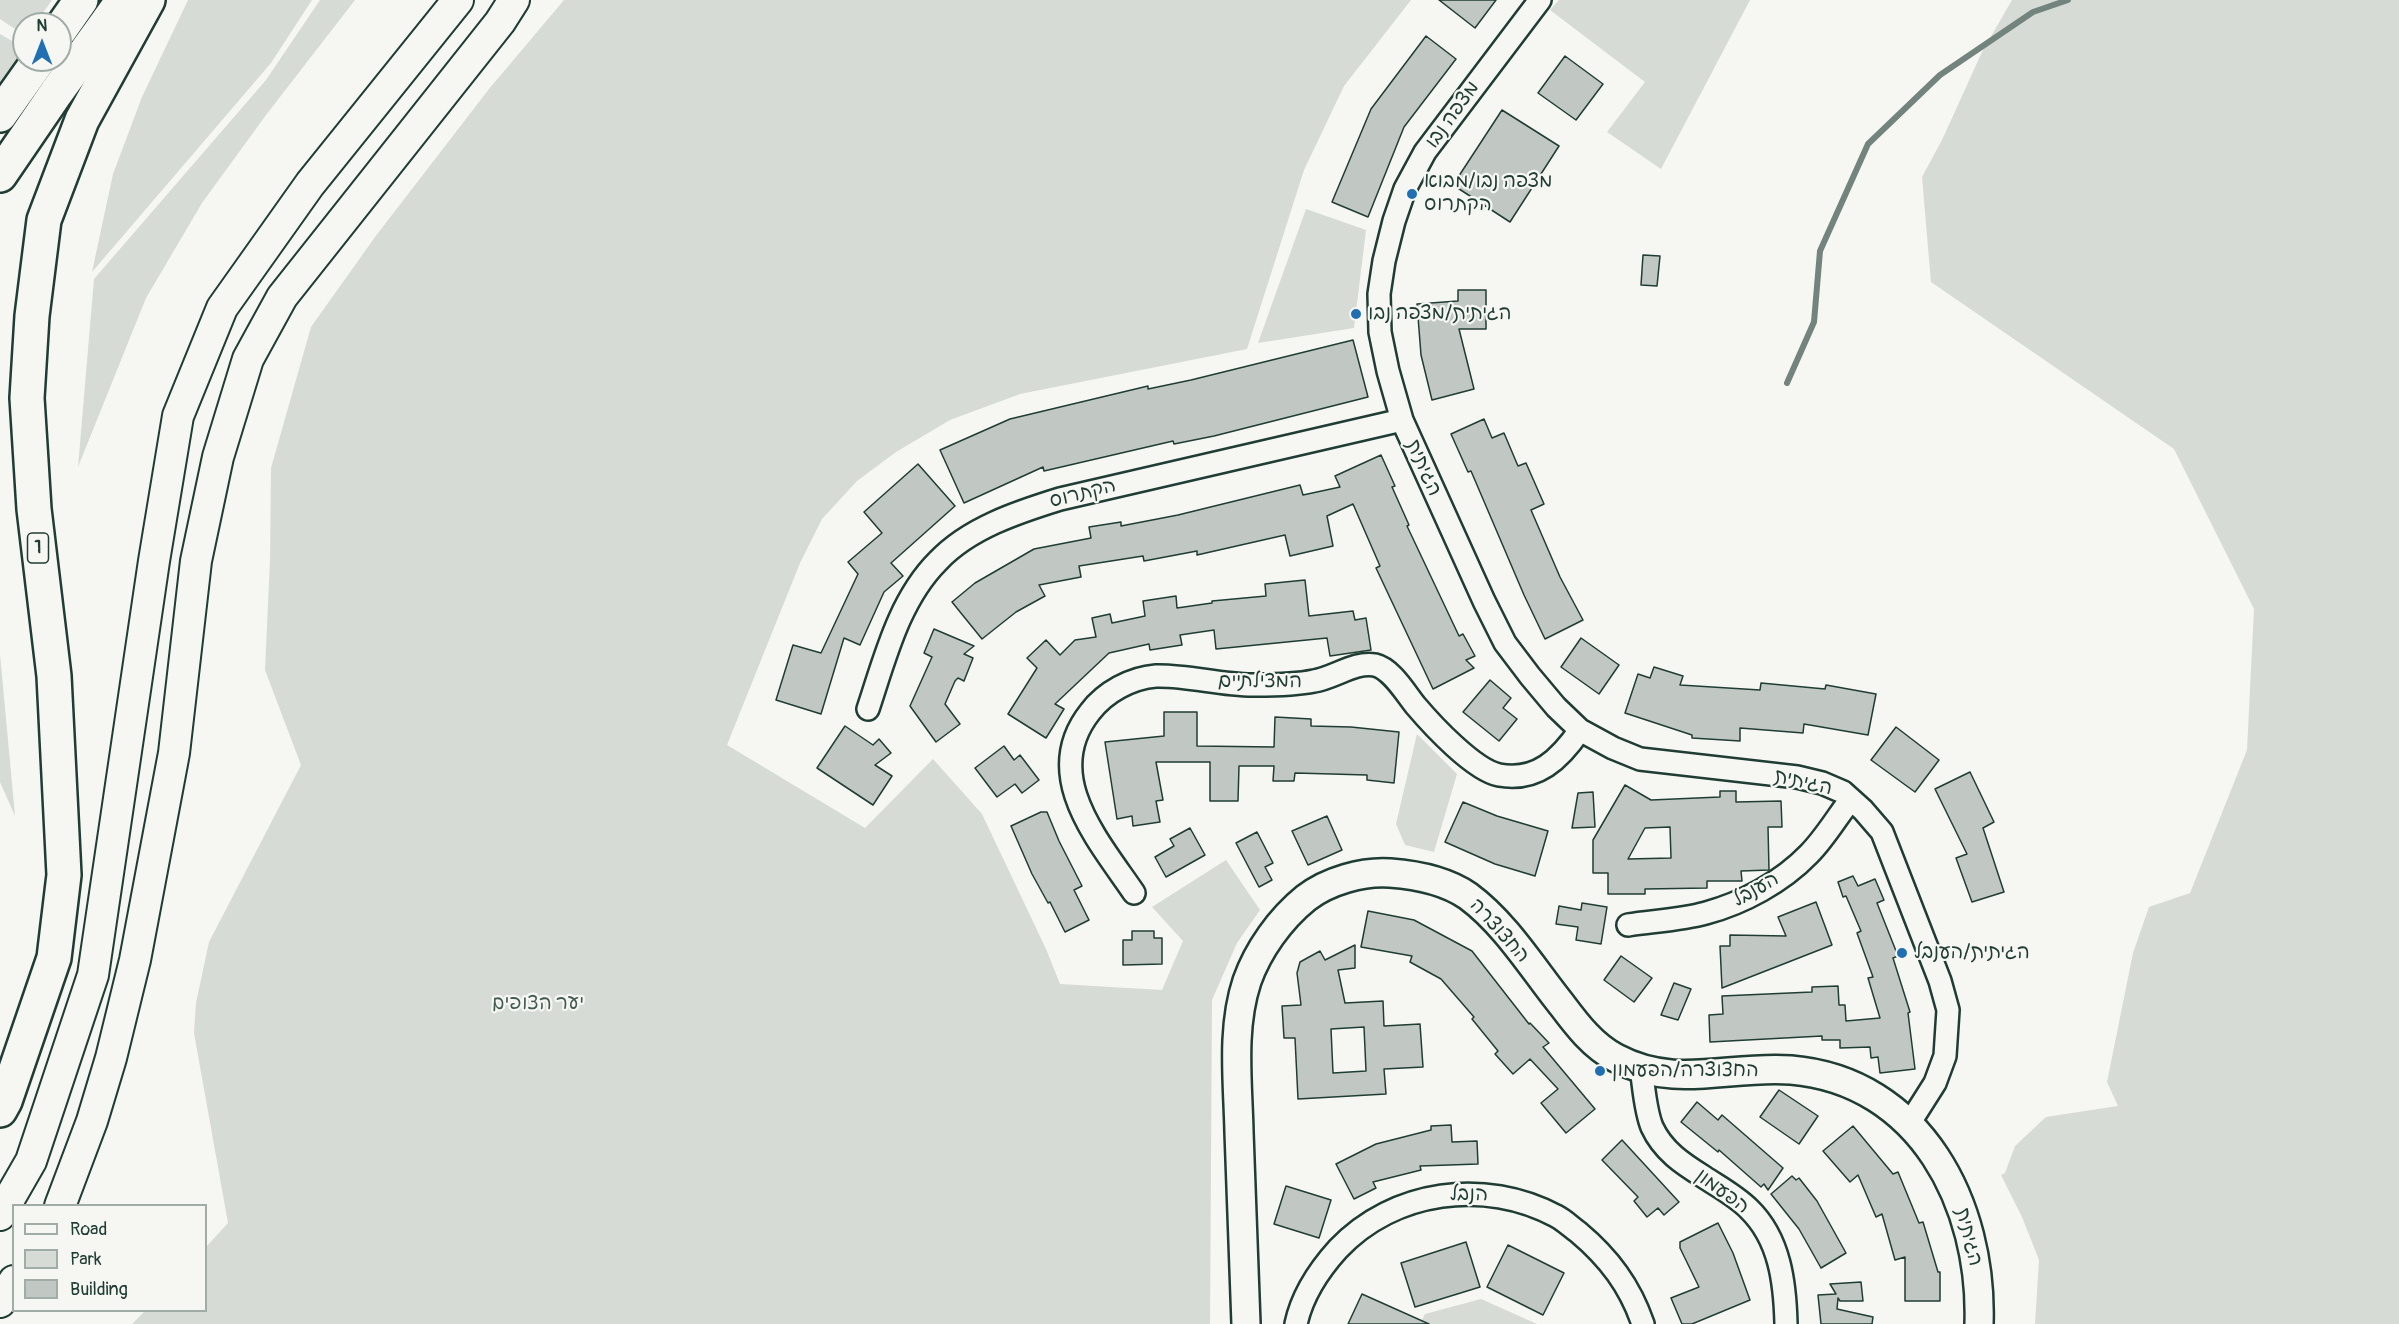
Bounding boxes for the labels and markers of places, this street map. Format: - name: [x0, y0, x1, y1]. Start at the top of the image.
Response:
- place label: מצפה נבו/מבוא הקתרוס: [1424, 170, 1553, 217]
- marker: מצפה נבו/מבוא הקתרוס: [1405, 187, 1419, 201]
- place label: הגיתית/מצפה נבו: [1368, 302, 1512, 326]
- marker: הגיתית/מצפה נבו: [1349, 307, 1363, 321]
- place label: הגיתית/הענבל: [1914, 941, 2030, 965]
- marker: הגיתית/הענבל: [1895, 946, 1909, 960]
- place label: החצוצרה/הפעמון: [1612, 1059, 1759, 1083]
- marker: החצוצרה/הפעמון: [1593, 1064, 1607, 1078]

